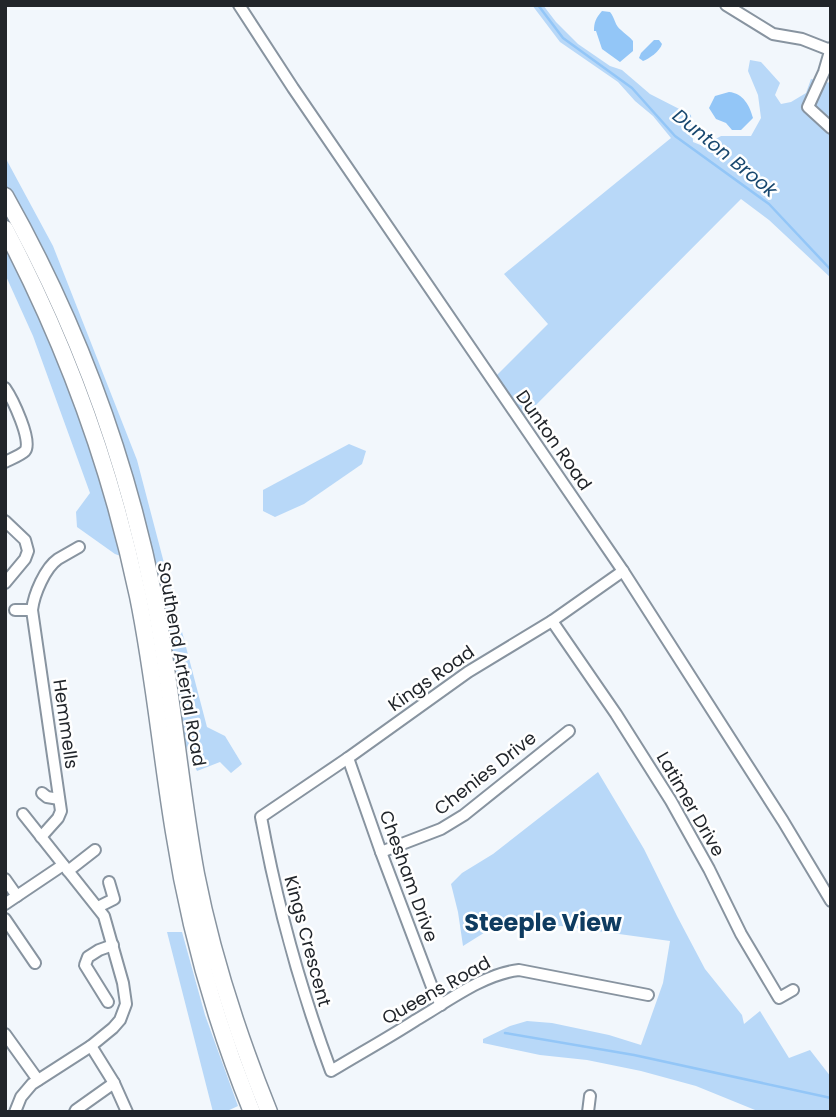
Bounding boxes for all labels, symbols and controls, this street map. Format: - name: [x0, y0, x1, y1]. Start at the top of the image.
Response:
- water label: Dunton Brook: [667, 102, 784, 204]
- street label: Dunton Road: [510, 385, 598, 495]
- street label: Southend Arterial Road: [152, 560, 212, 768]
- street label: Kings Road: [383, 639, 479, 717]
- street label: Hemmells: [47, 678, 85, 770]
- street label: Chenies Drive: [429, 725, 541, 821]
- street label: Latimer Drive: [651, 747, 731, 861]
- street label: Chesham Drive: [374, 807, 444, 945]
- street label: Kings Crescent: [279, 873, 337, 1009]
- district label: Steeple View: [464, 906, 622, 939]
- street label: Queens Road: [377, 950, 495, 1030]

